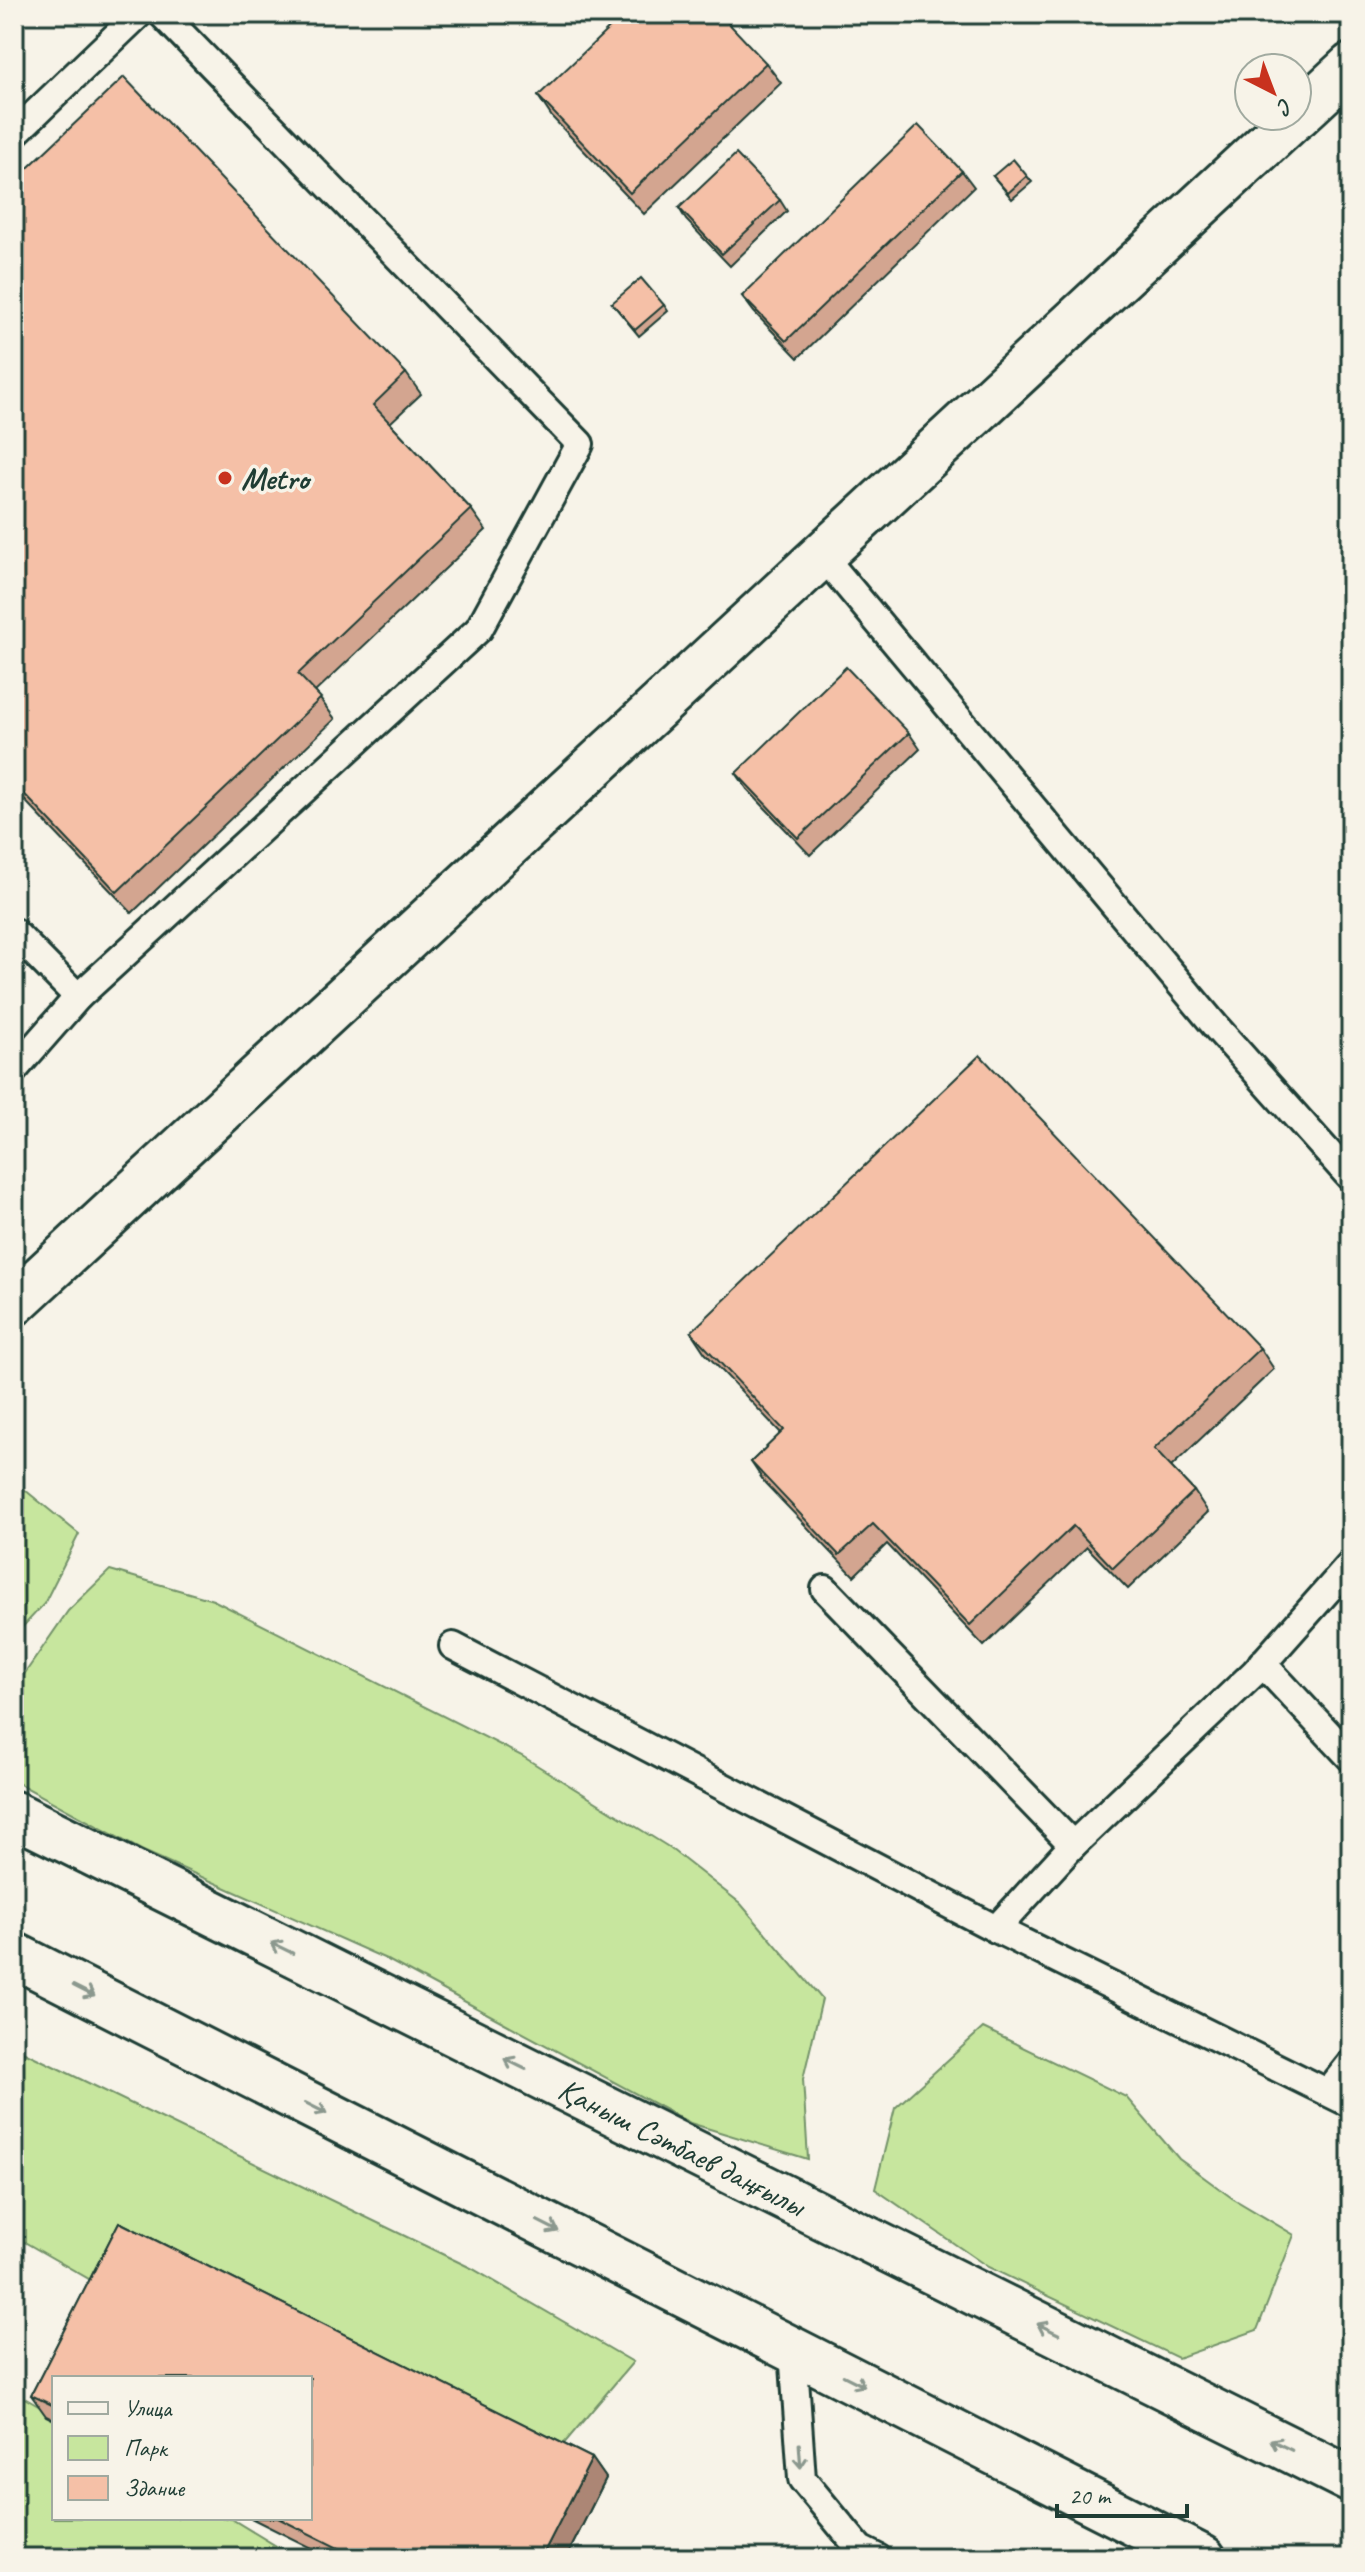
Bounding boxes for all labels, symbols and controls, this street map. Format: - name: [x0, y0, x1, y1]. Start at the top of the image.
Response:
- north arrow: [1233, 52, 1313, 132]
- text: С: [1270, 92, 1299, 122]
- place label: Metro: [241, 458, 312, 499]
- marker: Metro: [216, 469, 234, 487]
- one-way arrow: [271, 1939, 295, 1955]
- one-way arrow: [71, 1983, 95, 1999]
- one-way arrow: [503, 2055, 527, 2071]
- street label: Қаныш Сәтбаев даңғылы: [552, 2068, 814, 2226]
- one-way arrow: [303, 2101, 327, 2117]
- one-way arrow: [535, 2218, 559, 2234]
- one-way arrow: [1037, 2321, 1061, 2336]
- one-way arrow: [842, 2374, 866, 2389]
- legend: [52, 2376, 312, 2520]
- text: Улица: [124, 2393, 173, 2423]
- text: Парк: [124, 2433, 169, 2463]
- one-way arrow: [1270, 2437, 1294, 2452]
- one-way arrow: [793, 2442, 808, 2469]
- scale bar: [1057, 2468, 1187, 2518]
- text: Здание: [124, 2473, 186, 2503]
- text: 20 m: [1069, 2481, 1112, 2511]

